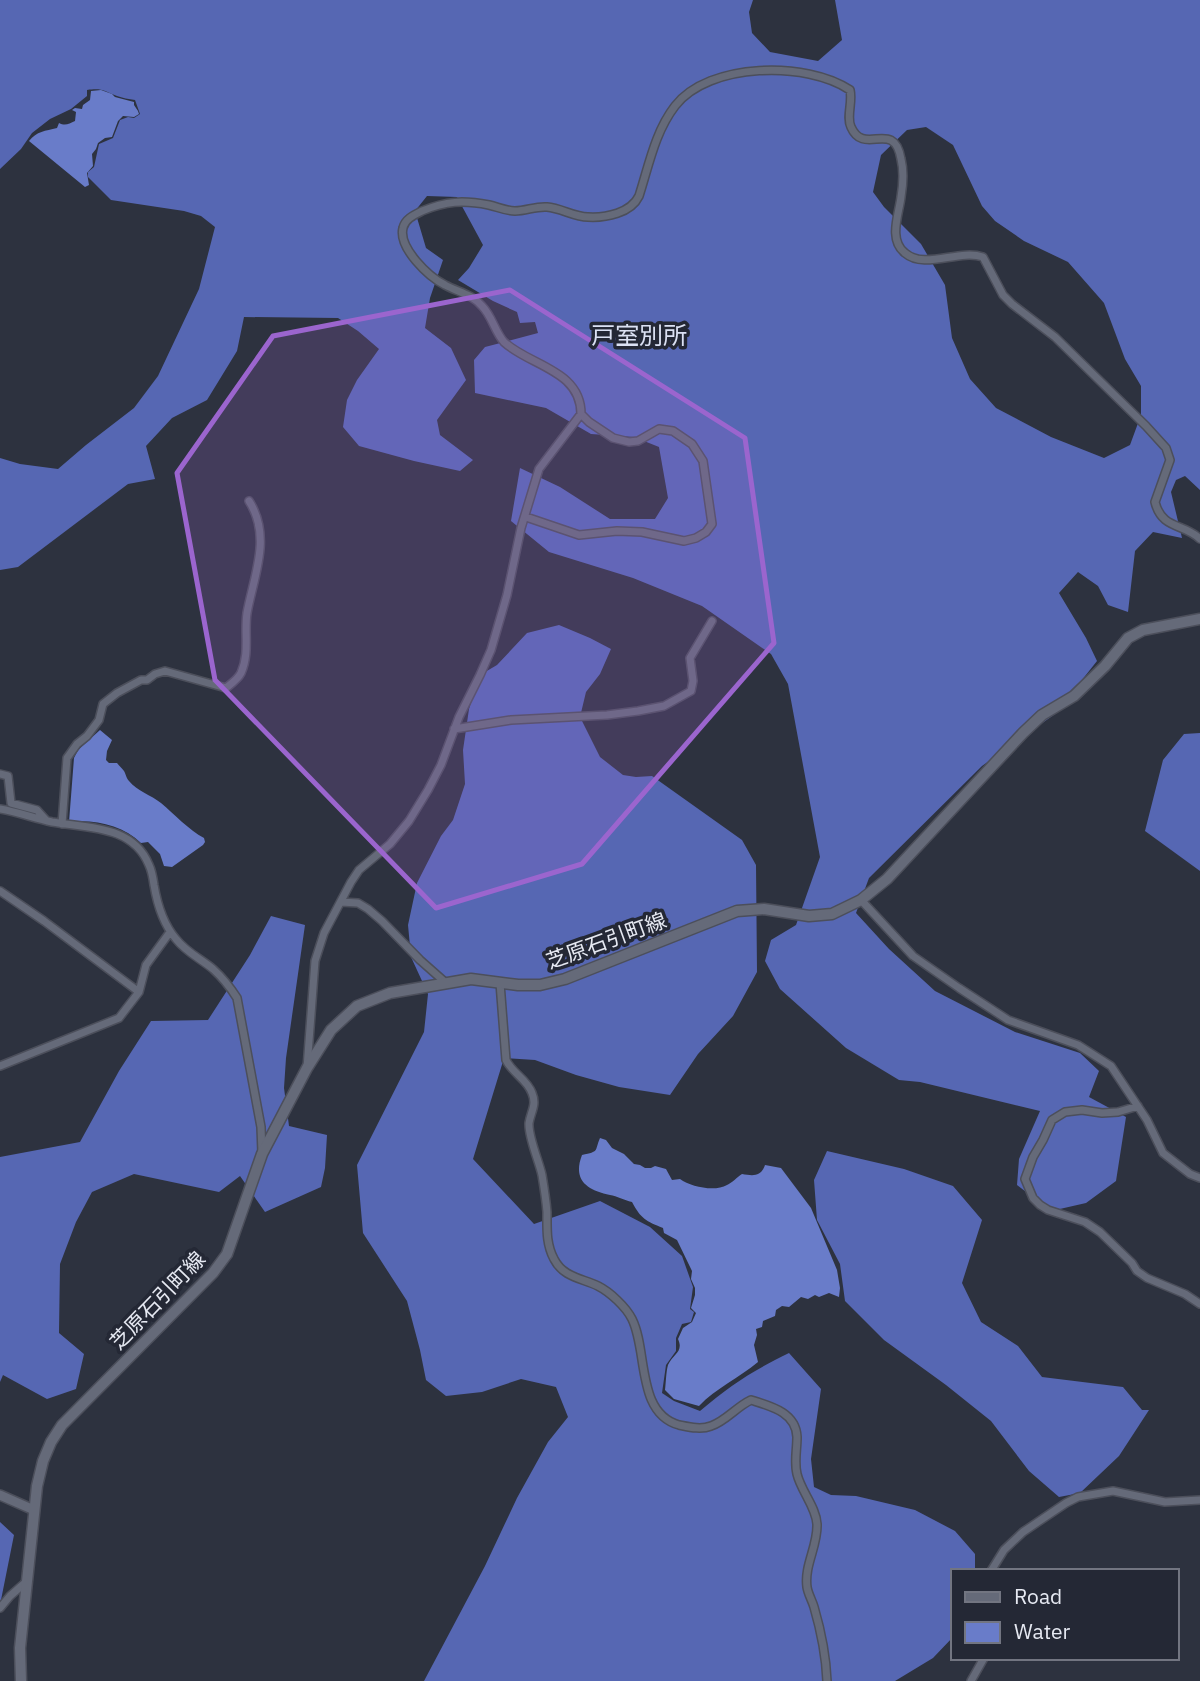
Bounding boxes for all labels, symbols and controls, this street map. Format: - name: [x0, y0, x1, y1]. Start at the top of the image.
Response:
- district label: 戸室別所: [591, 319, 687, 351]
- street label: 芝原石引町線: [542, 905, 670, 975]
- street label: 芝原石引町線: [103, 1245, 211, 1355]
- legend: [951, 1569, 1179, 1660]
- text: Road: [1014, 1582, 1062, 1610]
- text: Water: [1014, 1617, 1071, 1645]

